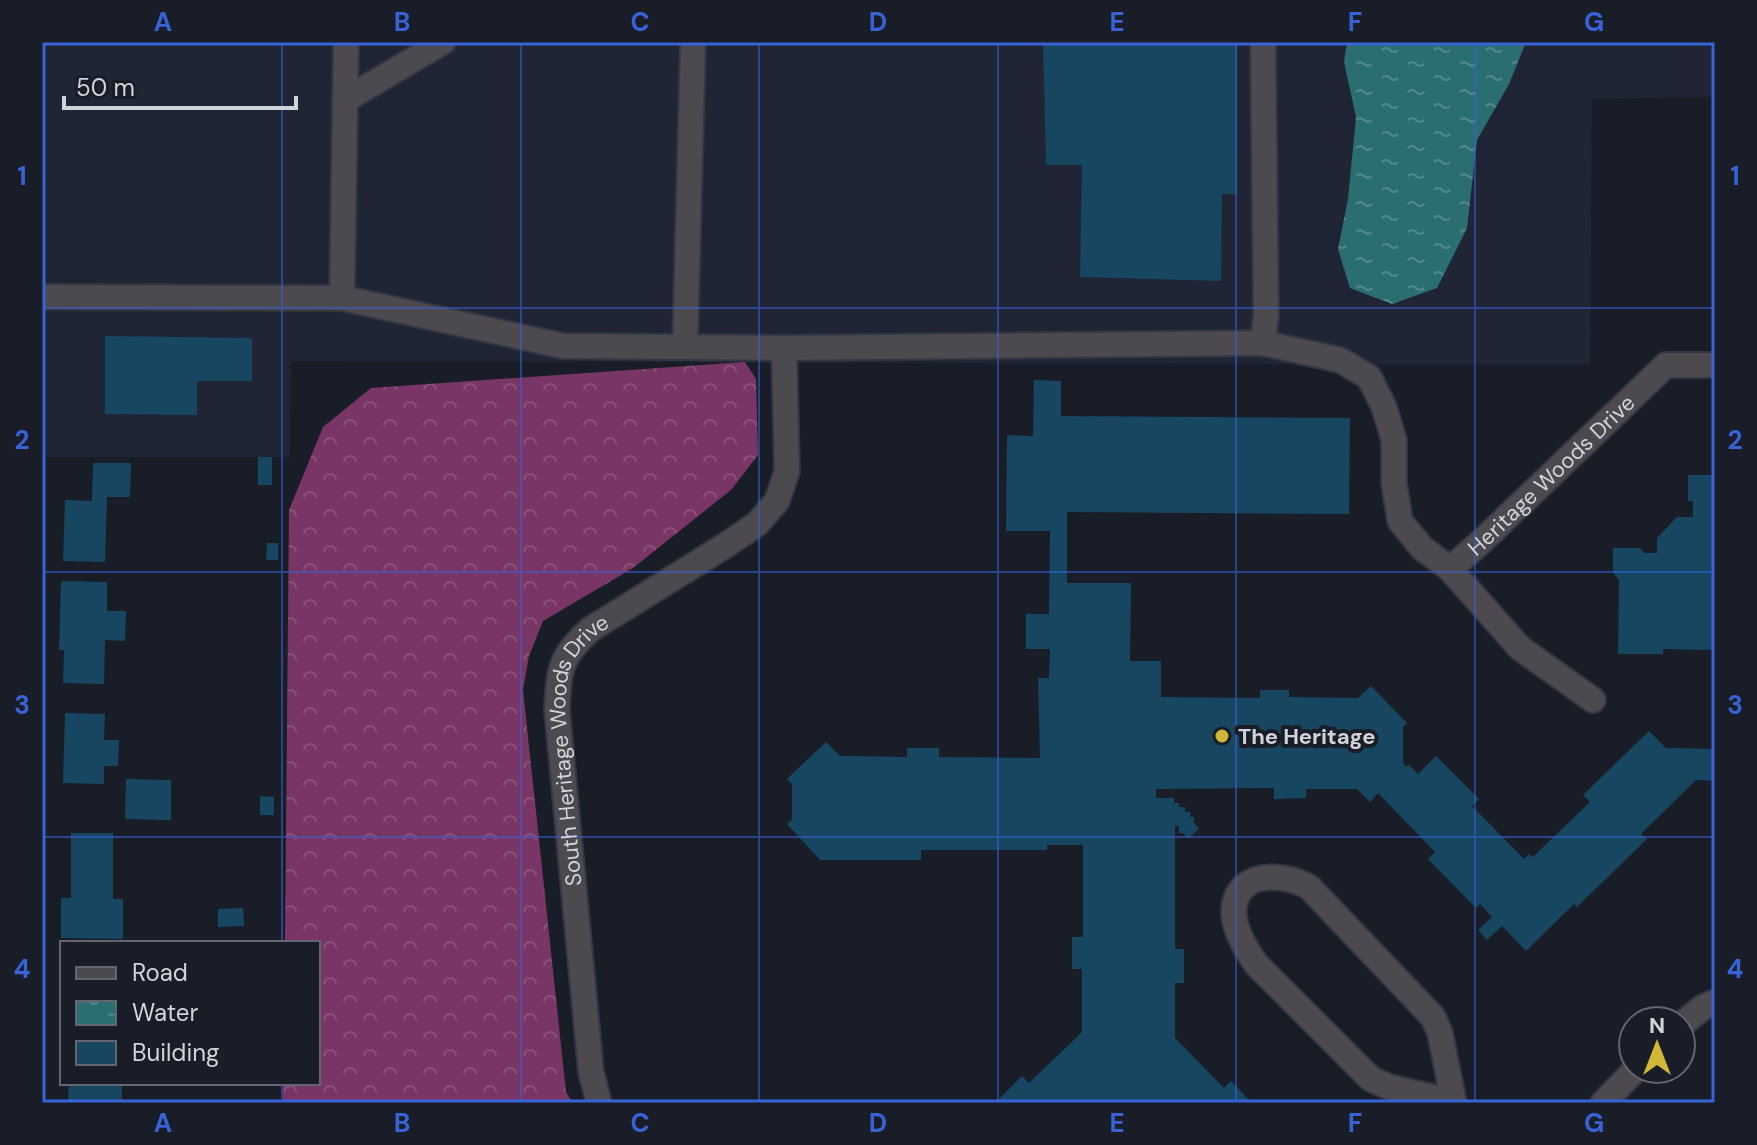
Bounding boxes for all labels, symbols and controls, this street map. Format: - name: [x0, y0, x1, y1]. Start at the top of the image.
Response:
- text: A: [154, 5, 172, 39]
- text: B: [394, 5, 410, 39]
- text: C: [630, 5, 650, 39]
- text: D: [869, 5, 887, 39]
- text: E: [1109, 5, 1125, 39]
- text: F: [1348, 5, 1362, 39]
- text: G: [1584, 5, 1604, 39]
- scale bar: [64, 60, 296, 110]
- text: 50 m: [76, 72, 135, 103]
- text: 1: [17, 159, 27, 193]
- text: 1: [1730, 159, 1740, 193]
- street label: Heritage Woods Drive: [1462, 389, 1641, 562]
- text: 2: [14, 423, 30, 457]
- text: 2: [1727, 423, 1743, 457]
- street label: South Heritage Woods Drive: [543, 608, 614, 887]
- text: 3: [14, 688, 30, 722]
- text: 3: [1727, 688, 1743, 722]
- place label: The Heritage: [1238, 722, 1375, 751]
- marker: The Heritage: [1213, 727, 1231, 745]
- legend: [60, 941, 320, 1085]
- text: 4: [14, 952, 30, 986]
- text: 4: [1727, 952, 1743, 986]
- text: Road: [132, 957, 188, 988]
- text: Water: [132, 997, 198, 1028]
- north arrow: [1617, 1005, 1697, 1085]
- text: N: [1649, 1011, 1665, 1040]
- text: Building: [132, 1037, 219, 1068]
- text: A: [154, 1106, 172, 1140]
- text: B: [394, 1106, 410, 1140]
- text: C: [630, 1106, 650, 1140]
- text: D: [869, 1106, 887, 1140]
- text: E: [1109, 1106, 1125, 1140]
- text: F: [1348, 1106, 1362, 1140]
- text: G: [1584, 1106, 1604, 1140]

